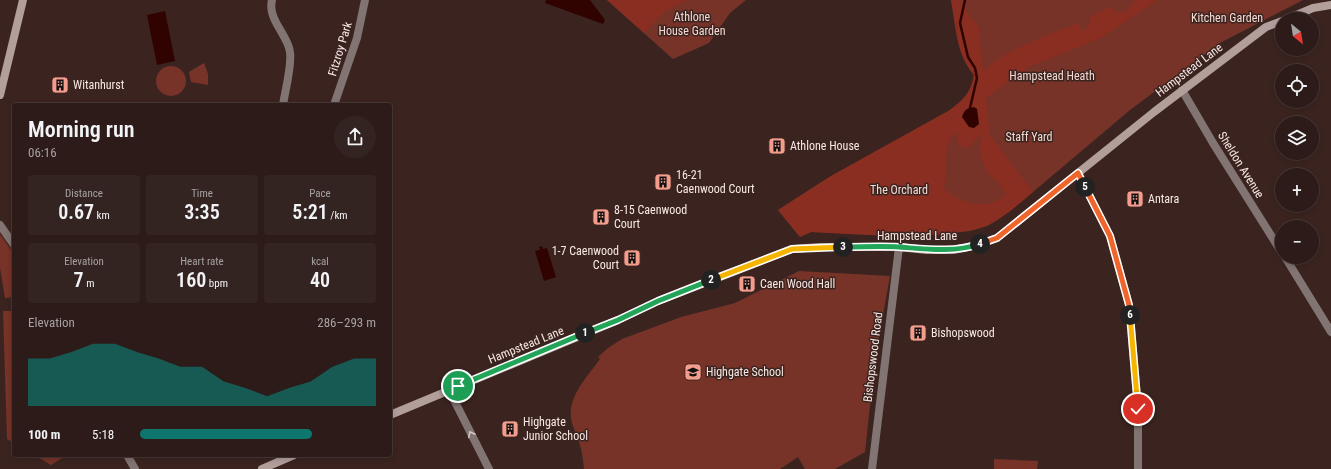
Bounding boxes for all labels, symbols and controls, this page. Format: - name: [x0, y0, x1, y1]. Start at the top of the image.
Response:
- park label: Athlone House Garden: [659, 10, 726, 38]
- park label: Kitchen Garden: [1191, 11, 1263, 25]
- north arrow: [1275, 12, 1319, 56]
- map controls: [1275, 12, 1319, 264]
- street label: Fitzroy Park: [325, 20, 355, 78]
- street label: Hampstead Lane: [1153, 40, 1226, 100]
- button: locate: [1275, 64, 1319, 108]
- park label: Hampstead Heath: [1009, 69, 1095, 83]
- building icon: Witanhurst: [50, 75, 70, 95]
- place label: Witanhurst: [73, 78, 125, 92]
- button: share: [334, 116, 376, 158]
- button: layers: [1275, 116, 1319, 160]
- text: Morning run: [28, 117, 135, 142]
- street label: Sheldon Avenue: [1215, 129, 1267, 201]
- park label: Staff Yard: [1006, 130, 1053, 144]
- building icon: Athlone House: [767, 136, 787, 156]
- place label: Athlone House: [790, 139, 860, 153]
- text: 06:16: [28, 145, 57, 160]
- place label: 16-21 Caenwood Court: [676, 168, 755, 196]
- button: +: [1275, 168, 1319, 212]
- building icon: 16-21 Caenwood Court: [653, 172, 673, 192]
- pin: 5: [1075, 177, 1095, 197]
- text: 5: [1082, 180, 1088, 193]
- park label: The Orchard: [870, 183, 928, 197]
- text: Distance: [65, 187, 103, 200]
- text: Time: [191, 187, 213, 200]
- text: Pace: [309, 187, 331, 200]
- building icon: Antara: [1125, 189, 1145, 209]
- place label: Antara: [1148, 192, 1179, 206]
- text: 0.67: [58, 200, 94, 224]
- text: 3:35: [184, 200, 220, 224]
- text: 5:21: [292, 200, 328, 224]
- place label: 8-15 Caenwood Court: [614, 203, 687, 231]
- building icon: 8-15 Caenwood Court: [591, 207, 611, 227]
- text: km: [94, 209, 110, 222]
- text: /km: [328, 209, 348, 222]
- button: −: [1275, 220, 1319, 264]
- street label: Hampstead Lane: [877, 229, 957, 243]
- pin: 4: [970, 234, 990, 254]
- pin: 3: [833, 237, 853, 257]
- text: 4: [977, 237, 983, 250]
- text: 3: [840, 240, 846, 253]
- place label: 1-7 Caenwood Court: [552, 244, 619, 272]
- building icon: 1-7 Caenwood Court: [622, 248, 642, 268]
- text: Elevation: [64, 255, 104, 268]
- text: Heart rate: [180, 255, 224, 268]
- text: kcal: [311, 255, 329, 268]
- text: 7: [74, 268, 84, 292]
- text: 160: [176, 268, 206, 292]
- text: 40: [310, 268, 330, 292]
- pin: 2: [701, 270, 721, 290]
- text: 2: [708, 273, 714, 286]
- building icon: Caen Wood Hall: [737, 274, 757, 294]
- text: m: [84, 277, 94, 290]
- text: bpm: [206, 277, 228, 290]
- place label: Caen Wood Hall: [760, 277, 835, 291]
- pin: 6: [1120, 305, 1140, 325]
- text: 6: [1127, 308, 1133, 321]
- street label: Bishopswood Road: [861, 311, 885, 403]
- text: Elevation: [28, 315, 75, 330]
- text: 286–293 m: [317, 315, 376, 330]
- street label: Hampstead Lane: [486, 323, 566, 367]
- pin: 1: [575, 323, 595, 343]
- building icon: Bishopswood: [908, 323, 928, 343]
- text: 1: [582, 326, 588, 339]
- place label: Bishopswood: [931, 326, 995, 340]
- school or university icon: Highgate School: [683, 362, 703, 382]
- place label: Highgate School: [706, 365, 784, 379]
- pin: [441, 369, 475, 403]
- icon: arrive: [447, 375, 469, 397]
- pin: [1121, 392, 1155, 426]
- icon: check: [1127, 398, 1149, 420]
- place label: Highgate Junior School: [523, 415, 588, 443]
- building icon: Highgate Junior School: [500, 419, 520, 439]
- text: 100 m: [28, 427, 60, 442]
- text: 5:18: [92, 427, 114, 442]
- one-way arrow: [469, 431, 476, 439]

